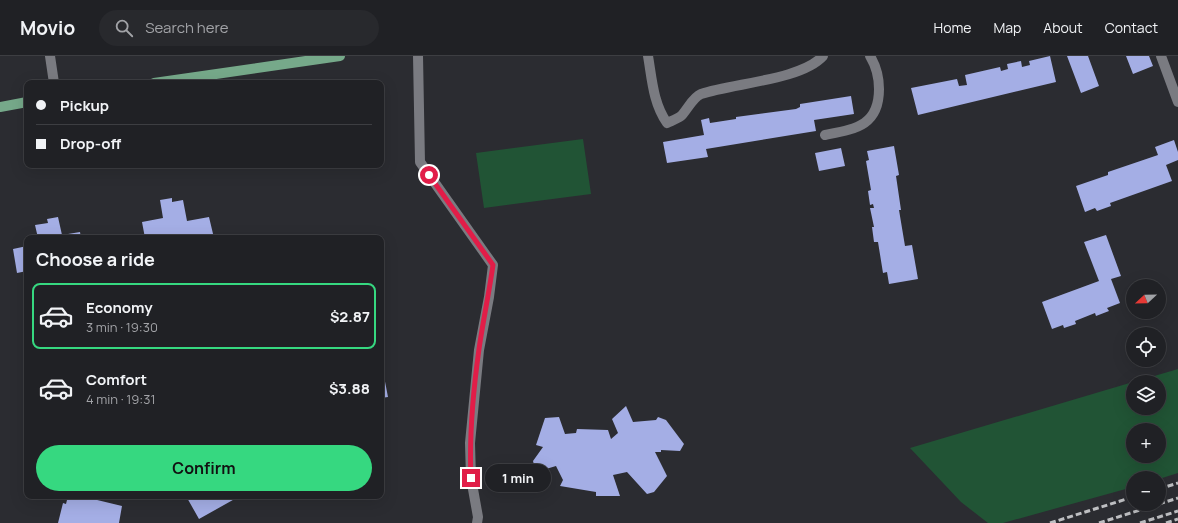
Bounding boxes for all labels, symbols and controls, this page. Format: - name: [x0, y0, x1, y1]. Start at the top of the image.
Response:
- search box: [99, 10, 379, 46]
- text: Movio: [20, 15, 75, 41]
- icon: search: [113, 17, 135, 39]
- text: Search here: [145, 17, 229, 38]
- text: Home: [934, 18, 971, 37]
- text: Map: [993, 18, 1021, 37]
- text: About: [1043, 18, 1083, 37]
- text: Contact: [1105, 18, 1158, 37]
- text: Pickup: [60, 95, 109, 116]
- text: Drop-off: [60, 133, 121, 154]
- route start: [420, 166, 438, 184]
- text: Choose a ride: [36, 247, 155, 271]
- north arrow: [1126, 279, 1166, 319]
- map controls: [1126, 279, 1166, 511]
- text: Economy: [86, 297, 153, 318]
- icon: car: [38, 298, 74, 334]
- text: $2.87: [330, 306, 370, 327]
- text: 3 min · 19:30: [86, 318, 158, 336]
- button: locate: [1126, 327, 1166, 367]
- text: Comfort: [86, 369, 147, 390]
- icon: car: [38, 370, 74, 406]
- button: layers: [1126, 375, 1166, 415]
- text: $3.88: [329, 378, 370, 399]
- text: 4 min · 19:31: [86, 390, 155, 408]
- button: +: [1126, 423, 1166, 463]
- button: Confirm: [36, 445, 372, 491]
- callout: 1 min: [485, 464, 551, 492]
- route end: [462, 469, 480, 487]
- text: 1 min: [502, 469, 534, 487]
- button: −: [1126, 471, 1166, 511]

